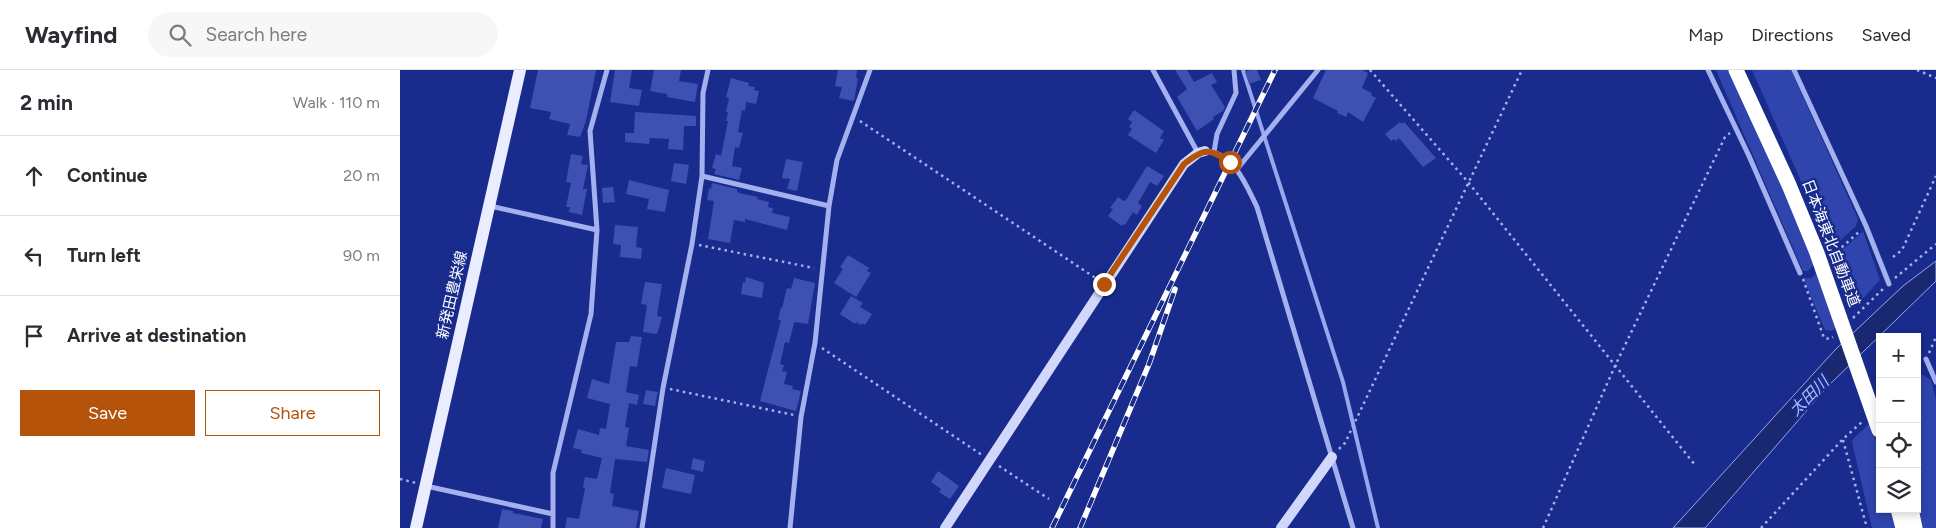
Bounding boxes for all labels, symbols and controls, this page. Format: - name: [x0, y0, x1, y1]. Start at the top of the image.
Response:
- search box: [148, 12, 498, 57]
- text: Wayfind: [25, 20, 118, 49]
- icon: search: [166, 21, 194, 49]
- text: Search here: [206, 23, 307, 46]
- text: Map: [1688, 24, 1723, 46]
- text: Directions: [1751, 24, 1833, 46]
- text: Saved: [1861, 24, 1911, 46]
- text: 2 min: [20, 90, 73, 115]
- text: Walk · 110 m: [293, 93, 380, 112]
- route start: [1219, 151, 1242, 174]
- icon: ahead: [20, 162, 48, 190]
- text: Continue: [67, 164, 147, 187]
- text: 20 m: [343, 166, 380, 185]
- street label: 日本海東北自動車道: [1798, 177, 1864, 309]
- icon: left: [20, 242, 48, 270]
- text: Turn left: [67, 244, 141, 267]
- text: 90 m: [343, 246, 380, 265]
- street label: 新発田豊栄線: [433, 249, 471, 341]
- route end: [1093, 273, 1116, 296]
- icon: arrive: [20, 322, 48, 350]
- text: Arrive at destination: [67, 324, 246, 347]
- map controls: [1876, 333, 1921, 513]
- button: +: [1876, 333, 1921, 378]
- water label: 太田川: [1785, 371, 1834, 420]
- button: −: [1876, 378, 1921, 423]
- button: Save: [20, 390, 195, 436]
- button: Share: [205, 390, 380, 436]
- button: locate: [1876, 423, 1921, 468]
- button: layers: [1876, 468, 1921, 513]

